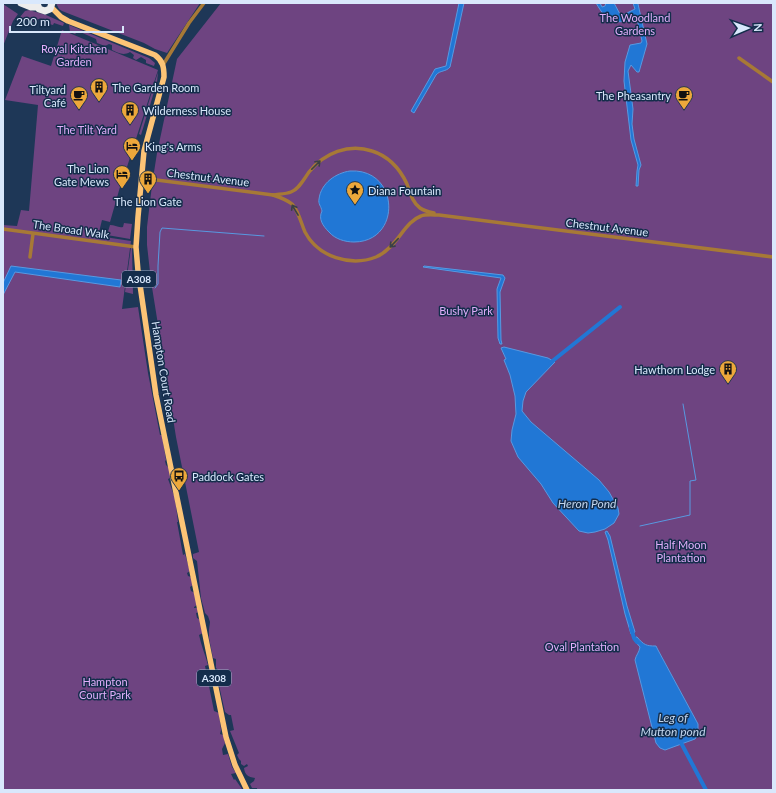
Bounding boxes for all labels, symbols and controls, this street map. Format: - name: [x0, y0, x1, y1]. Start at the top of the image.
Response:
- scale bar: [10, 8, 123, 34]
- north arrow: [728, 8, 768, 48]
- park label: The Woodland Gardens: [600, 11, 670, 37]
- text: 200 m: [16, 14, 50, 29]
- text: N: [752, 23, 765, 32]
- park label: Royal Kitchen Garden: [41, 42, 107, 68]
- building icon: The Garden Room: [89, 77, 109, 102]
- place label: The Garden Room: [112, 81, 199, 94]
- place label: Tiltyard Café: [29, 83, 66, 109]
- cafe icon: Tiltyard Café: [69, 85, 89, 110]
- cafe icon: The Pheasantry: [674, 85, 694, 110]
- place label: The Pheasantry: [596, 89, 671, 102]
- building icon: Wilderness House: [120, 100, 140, 125]
- place label: Wilderness House: [143, 104, 231, 117]
- park label: The Tilt Yard: [57, 123, 117, 136]
- hotel icon: King's Arms: [122, 136, 142, 161]
- place label: King's Arms: [145, 140, 202, 153]
- one-way arrow: [311, 160, 320, 170]
- place label: The Lion Gate Mews: [54, 162, 109, 188]
- hotel icon: The Lion Gate Mews: [112, 164, 132, 189]
- street label: Chestnut Avenue: [166, 165, 250, 189]
- building icon: The Lion Gate: [138, 169, 158, 194]
- place icon: Diana Fountain: [345, 180, 365, 205]
- place label: Diana Fountain: [368, 184, 441, 197]
- place label: The Lion Gate: [114, 195, 182, 208]
- one-way arrow: [290, 204, 298, 216]
- street label: Chestnut Avenue: [565, 215, 649, 239]
- street label: The Broad Walk: [32, 217, 110, 241]
- one-way arrow: [390, 238, 399, 248]
- road number: A308: [122, 271, 156, 287]
- park label: Bushy Park: [439, 304, 493, 317]
- street label: Hampton Court Road: [150, 320, 178, 424]
- building icon: Hawthorn Lodge: [718, 359, 738, 384]
- place label: Hawthorn Lodge: [634, 363, 715, 376]
- bus stop icon: Paddock Gates: [169, 466, 189, 491]
- place label: Paddock Gates: [192, 470, 264, 483]
- water label: Heron Pond: [558, 496, 617, 511]
- park label: Half Moon Plantation: [655, 538, 707, 564]
- park label: Oval Plantation: [545, 640, 619, 653]
- road number: A308: [197, 670, 231, 686]
- park label: Hampton Court Park: [79, 675, 131, 701]
- water label: Leg of Mutton pond: [641, 710, 706, 739]

